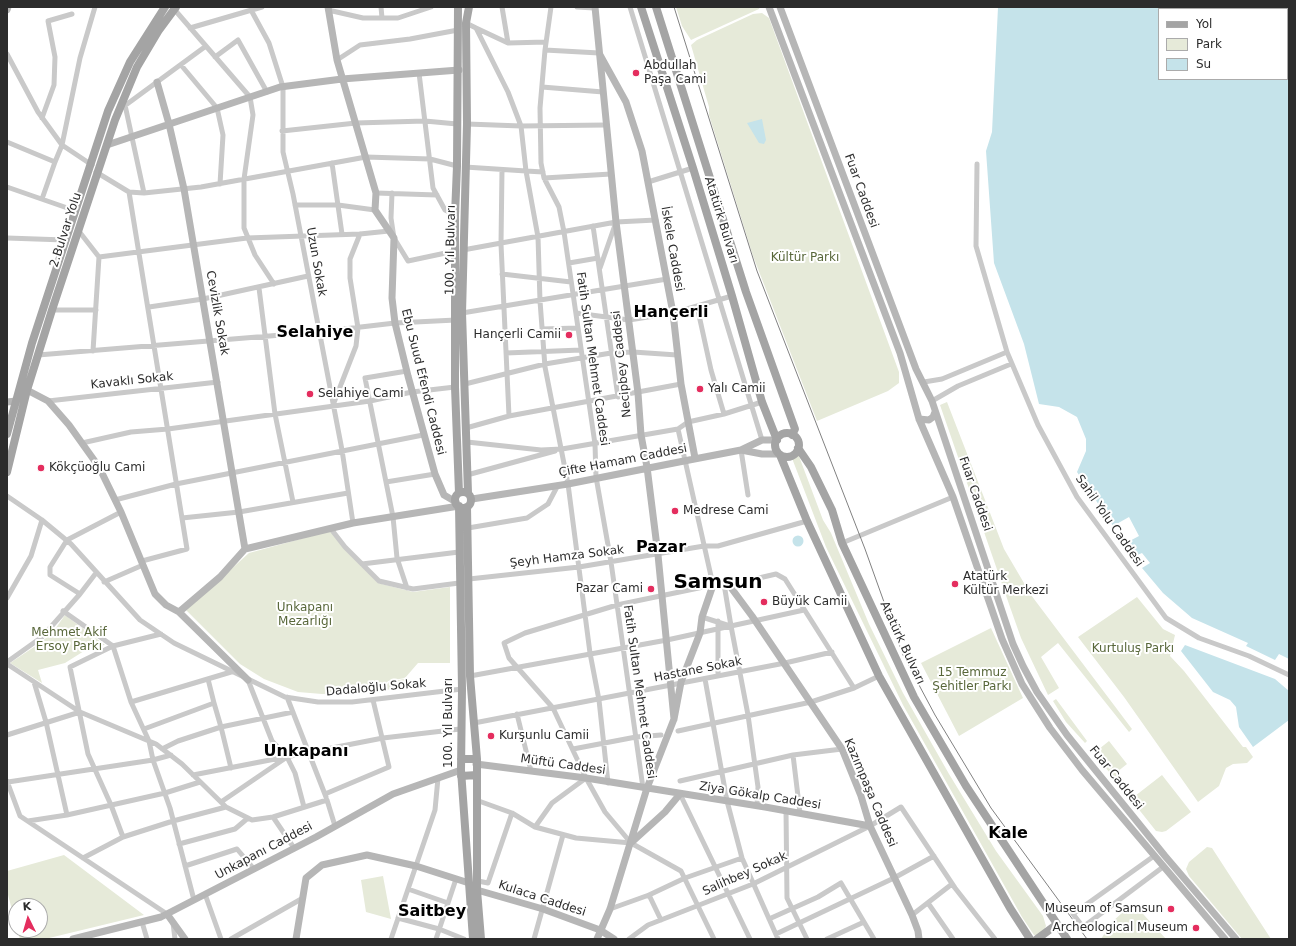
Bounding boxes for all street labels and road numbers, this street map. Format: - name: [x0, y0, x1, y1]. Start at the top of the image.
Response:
- street label: Fuar Caddesi: [841, 152, 881, 230]
- street label: Atatürk Bulvarı: [701, 175, 741, 265]
- street label: 2.Bulvar Yolu: [47, 191, 85, 269]
- street label: 100. Yıl Bulvarı: [443, 205, 459, 295]
- street label: İskele Caddesi: [657, 205, 687, 293]
- street label: Uzun Sokak: [303, 226, 329, 298]
- street label: Cevizlik Sokak: [202, 269, 232, 357]
- street label: Fatih Sultan Mehmet Caddesi: [573, 271, 611, 447]
- street label: Ebu Suud Efendi Caddesi: [398, 307, 448, 457]
- street label: Necipbey Caddesi: [609, 310, 635, 418]
- street label: Kavaklı Sokak: [90, 370, 174, 392]
- street label: Çifte Hamam Caddesi: [558, 441, 688, 481]
- street label: Fuar Caddesi: [956, 455, 994, 533]
- street label: Sahil Yolu Caddesi: [1072, 472, 1146, 570]
- street label: Şeyh Hamza Sokak: [509, 543, 625, 571]
- street label: Atatürk Bulvarı: [876, 599, 928, 687]
- street label: Fatih Sultan Mehmet Caddesi: [620, 604, 658, 780]
- street label: Hastane Sokak: [653, 654, 743, 686]
- street label: Dadaloğlu Sokak: [325, 676, 427, 700]
- street label: 100. Yıl Bulvarı: [442, 678, 456, 768]
- street label: Kazımpaşa Caddesi: [841, 736, 899, 850]
- street label: Fuar Caddesi: [1086, 743, 1146, 813]
- street label: Müftü Caddesi: [519, 752, 607, 778]
- street label: Ziya Gökalp Caddesi: [698, 779, 822, 813]
- street label: Unkapanı Caddesi: [213, 819, 315, 883]
- street label: Salihbey Sokak: [700, 849, 790, 899]
- street label: Kulaca Caddesi: [496, 878, 588, 920]

